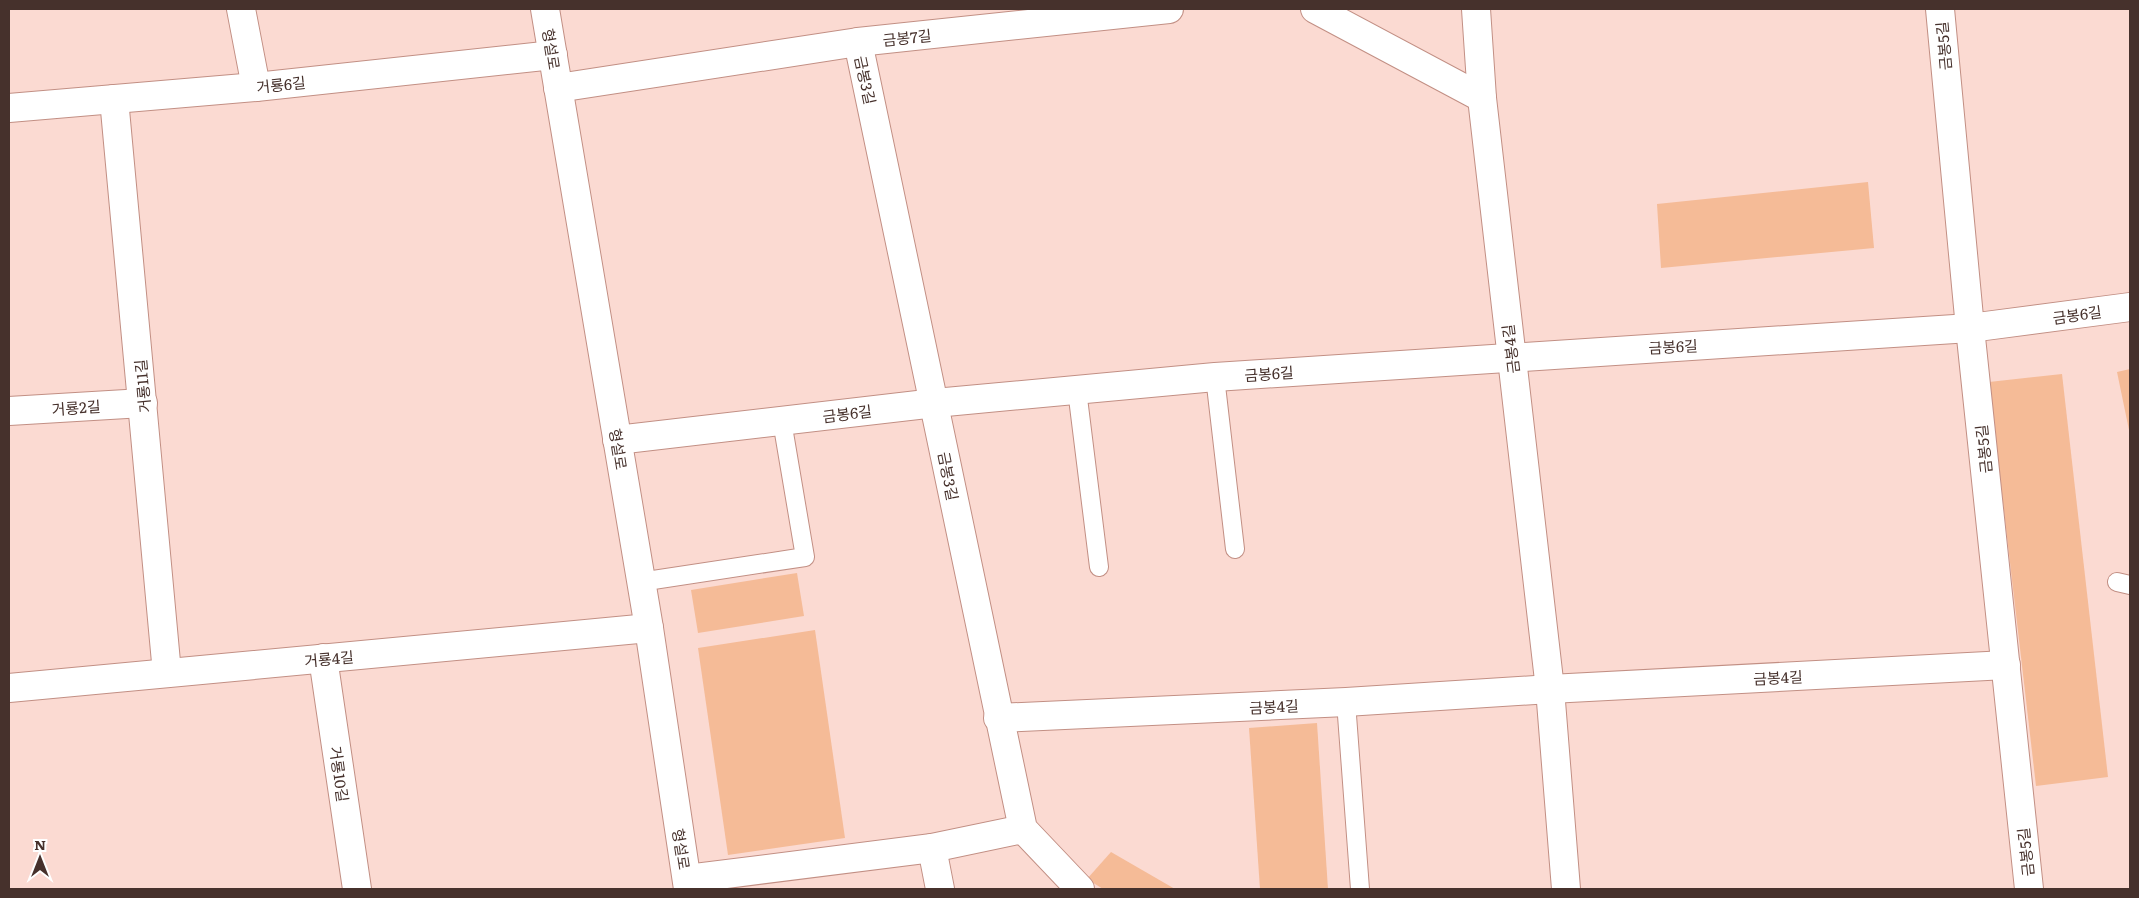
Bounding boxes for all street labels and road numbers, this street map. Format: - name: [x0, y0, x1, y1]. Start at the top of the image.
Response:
- street label: 금봉5길: [1929, 21, 1957, 71]
- street label: 금봉7길: [881, 23, 933, 51]
- street label: 형설로: [537, 27, 567, 71]
- street label: 금봉3길: [850, 53, 882, 107]
- street label: 거룡6길: [255, 70, 307, 98]
- street label: 금봉6길: [2051, 299, 2103, 329]
- street label: 금봉4길: [1496, 323, 1524, 375]
- street label: 금봉6길: [1648, 333, 1698, 359]
- street label: 거룡11길: [128, 358, 156, 414]
- street label: 금봉6길: [1244, 360, 1294, 386]
- street label: 거룡2길: [51, 394, 101, 420]
- street label: 금봉6길: [821, 399, 873, 427]
- street label: 금봉5길: [1969, 423, 1997, 475]
- street label: 형설로: [604, 427, 634, 471]
- street label: 금봉3길: [933, 449, 965, 503]
- street label: 거룡4길: [303, 644, 355, 672]
- street label: 금봉4길: [1753, 664, 1803, 690]
- street label: 금봉4길: [1249, 693, 1299, 719]
- street label: 거룡10길: [325, 745, 355, 803]
- street label: 금봉5길: [2011, 826, 2039, 878]
- street label: 형설로: [667, 827, 697, 871]

